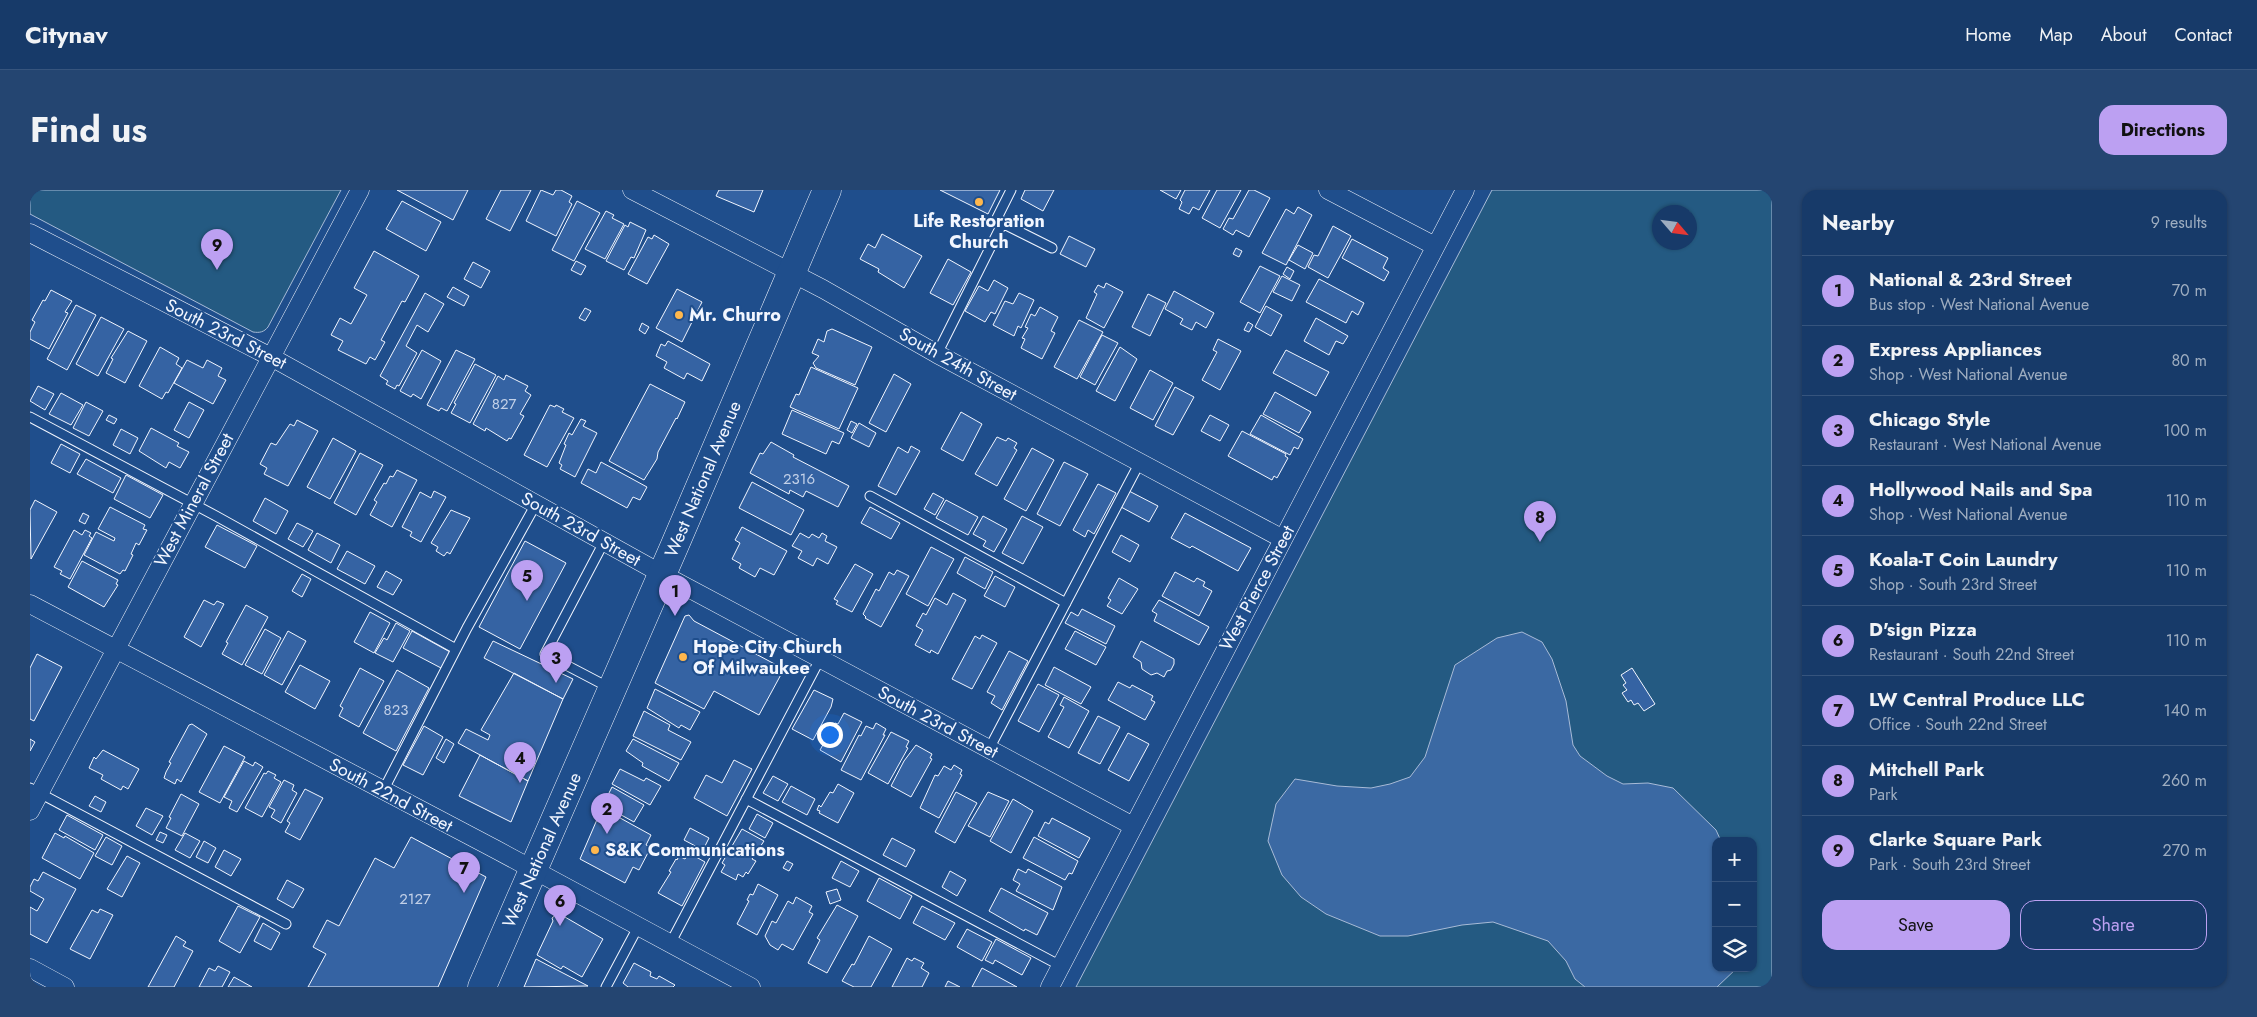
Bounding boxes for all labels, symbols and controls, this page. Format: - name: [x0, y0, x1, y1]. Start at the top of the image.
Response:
- text: Citynav: [25, 17, 108, 52]
- text: Home: [1965, 22, 2011, 48]
- text: Map: [2039, 22, 2073, 48]
- text: About: [2101, 22, 2146, 48]
- text: Contact: [2174, 22, 2232, 48]
- text: Find us: [30, 105, 147, 155]
- button: Directions: [2099, 105, 2227, 155]
- marker: Life Restoration Church: [973, 196, 985, 208]
- north arrow: [1652, 205, 1697, 250]
- place label: Life Restoration Church: [913, 208, 1045, 255]
- text: Nearby: [1822, 208, 1894, 238]
- text: 9 results: [2151, 211, 2207, 234]
- pin: 9: [201, 229, 233, 270]
- text: National & 23rd Street: [1869, 266, 2072, 293]
- text: 1: [1834, 279, 1842, 302]
- text: 70 m: [2172, 279, 2207, 302]
- street label: South 23rd Street: [161, 292, 292, 376]
- text: Bus stop · West National Avenue: [1869, 293, 2089, 316]
- place label: Mr. Churro: [689, 302, 781, 328]
- marker: Mr. Churro: [673, 309, 685, 321]
- street label: South 24th Street: [894, 321, 1022, 407]
- text: Express Appliances: [1869, 336, 2042, 363]
- text: 2: [1833, 349, 1843, 372]
- text: 80 m: [2171, 349, 2207, 372]
- text: Shop · West National Avenue: [1869, 363, 2068, 386]
- house number: 827: [492, 393, 516, 415]
- street label: West National Avenue: [658, 397, 748, 561]
- text: Chicago Style: [1869, 406, 1990, 433]
- text: 3: [1833, 419, 1843, 442]
- text: 100 m: [2163, 419, 2207, 442]
- street label: West Mineral Street: [148, 428, 241, 571]
- text: Restaurant · West National Avenue: [1869, 433, 2102, 456]
- house number: 2316: [783, 468, 815, 490]
- text: Hollywood Nails and Spa: [1869, 476, 2092, 503]
- street label: South 23rd Street: [516, 485, 646, 573]
- text: 4: [1832, 489, 1844, 512]
- text: 110 m: [2166, 489, 2207, 512]
- pin: 8: [1524, 501, 1556, 542]
- text: Shop · West National Avenue: [1869, 503, 2068, 526]
- street label: West Pierce Street: [1213, 520, 1301, 655]
- text: Koala-T Coin Laundry: [1869, 546, 2058, 573]
- text: 5: [1833, 559, 1843, 582]
- text: 110 m: [2166, 559, 2207, 582]
- pin: 5: [511, 560, 543, 601]
- text: Shop · South 23rd Street: [1869, 573, 2037, 596]
- pin: 1: [659, 575, 691, 616]
- text: D'sign Pizza: [1869, 616, 1977, 643]
- text: 6: [1833, 629, 1843, 652]
- text: 110 m: [2166, 629, 2207, 652]
- place label: Hope City Church Of Milwaukee: [693, 634, 842, 681]
- pin: 3: [540, 642, 572, 683]
- text: Restaurant · South 22nd Street: [1869, 643, 2074, 666]
- marker: Hope City Church Of Milwaukee: [677, 651, 689, 663]
- street label: South 23rd Street: [873, 679, 1003, 765]
- text: LW Central Produce LLC: [1869, 686, 2085, 713]
- house number: 823: [384, 699, 408, 721]
- text: 7: [1833, 699, 1843, 722]
- text: 140 m: [2164, 699, 2207, 722]
- text: Office · South 22nd Street: [1869, 713, 2047, 736]
- your location: [817, 722, 843, 748]
- pin: 4: [504, 742, 536, 783]
- street label: South 22nd Street: [324, 751, 458, 839]
- text: Mitchell Park: [1869, 756, 1985, 783]
- street label: West National Avenue: [496, 768, 588, 932]
- text: 8: [1833, 769, 1843, 792]
- text: 260 m: [2162, 769, 2207, 792]
- text: Park: [1869, 783, 1898, 806]
- pin: 2: [591, 793, 623, 834]
- text: Clarke Square Park: [1869, 826, 2042, 853]
- place label: S&K Communications: [605, 837, 785, 863]
- map controls: [1712, 837, 1757, 972]
- button: +: [1712, 837, 1757, 882]
- text: 9: [1833, 839, 1843, 862]
- text: 270 m: [2163, 839, 2207, 862]
- marker: S&K Communications: [589, 844, 601, 856]
- pin: 7: [448, 852, 480, 893]
- text: Park · South 23rd Street: [1869, 853, 2030, 876]
- button: −: [1712, 882, 1757, 927]
- pin: 6: [544, 885, 576, 926]
- house number: 2127: [399, 888, 431, 910]
- button: Save: [1822, 900, 2010, 950]
- button: Share: [2020, 900, 2207, 950]
- button: layers: [1712, 927, 1757, 972]

